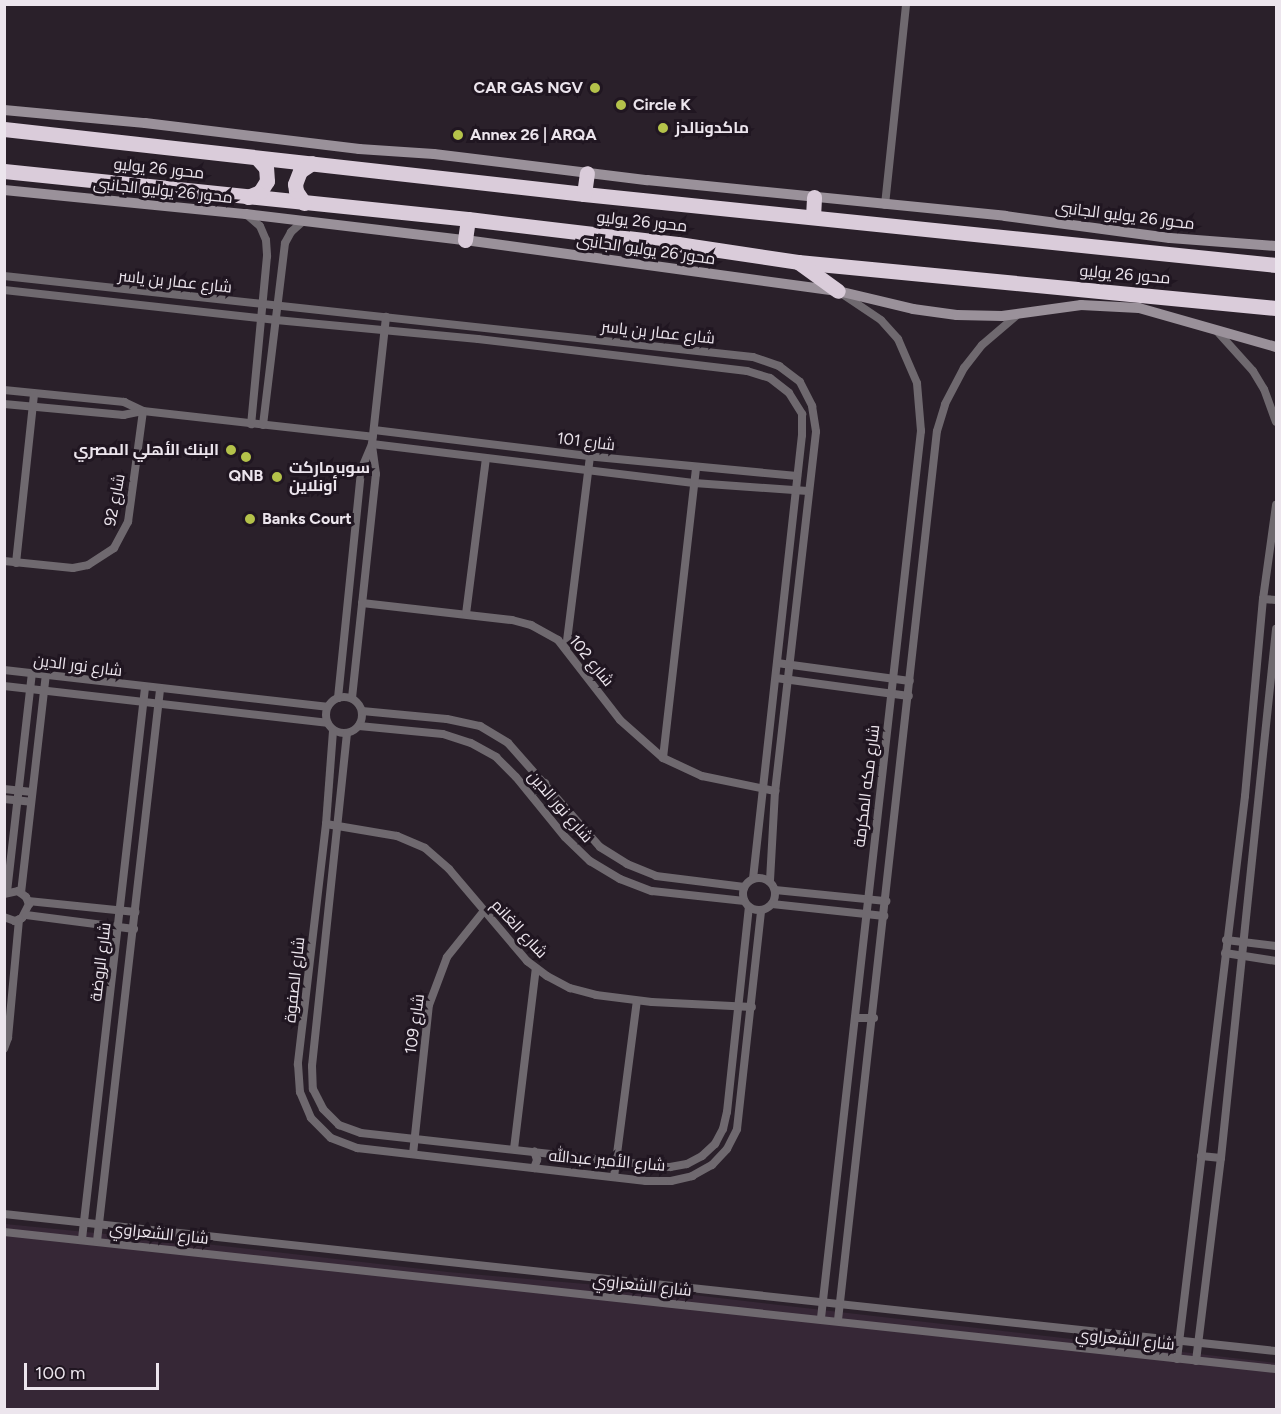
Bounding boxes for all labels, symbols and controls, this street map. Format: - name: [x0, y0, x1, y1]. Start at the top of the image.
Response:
- place label: CAR GAS NGV: [474, 78, 583, 98]
- marker: CAR GAS NGV: [588, 81, 602, 95]
- place label: Circle K: [633, 95, 691, 115]
- marker: Circle K: [614, 98, 628, 112]
- place label: ماكدونالدز: [675, 118, 749, 138]
- marker: ماكدونالدز: [656, 121, 670, 135]
- place label: Annex 26 | ARQA: [470, 125, 597, 145]
- marker: Annex 26 | ARQA: [451, 128, 465, 142]
- street label: محور 26 يوليو: [113, 155, 205, 183]
- street label: محور 26 يوليو الجانبى: [92, 174, 234, 208]
- street label: محور 26 يوليو الجانبى: [1054, 198, 1196, 234]
- street label: محور 26 يوليو: [596, 208, 688, 236]
- street label: محور 26 يوليو الجانبى: [575, 231, 717, 269]
- street label: محور 26 يوليو: [1079, 261, 1171, 289]
- street label: شارع عمار بن ياسر: [117, 266, 233, 298]
- street label: شارع عمار بن ياسر: [600, 317, 716, 349]
- street label: شارع 101: [556, 429, 616, 455]
- place label: البنك الأهلي المصري: [73, 440, 219, 460]
- marker: البنك الأهلي المصري: [224, 443, 238, 457]
- marker: QNB: [239, 450, 253, 464]
- place label: سوبرماركت أونلاين: [289, 458, 370, 496]
- place label: QNB: [229, 466, 263, 486]
- marker: سوبرماركت أونلاين: [270, 470, 284, 484]
- street label: شارع 92: [101, 472, 129, 528]
- place label: Banks Court: [262, 509, 352, 529]
- marker: Banks Court: [243, 512, 257, 526]
- street label: شارع 102: [564, 631, 618, 691]
- street label: شارع نور الدين: [32, 651, 124, 681]
- street label: شارع مكه المكرمة: [850, 724, 884, 848]
- street label: شارع نور الدين: [523, 767, 597, 847]
- street label: شارع الغانم: [487, 896, 551, 962]
- street label: شارع الروضة: [87, 921, 115, 1003]
- street label: شارع الصفوة: [281, 936, 309, 1024]
- street label: شارع 109: [401, 993, 429, 1055]
- street label: شارع الأمير عبدالله: [548, 1146, 666, 1176]
- street label: شارع الشعراوي: [108, 1219, 210, 1249]
- street label: شارع الشعراوي: [591, 1271, 693, 1301]
- street label: شارع الشعراوي: [1074, 1325, 1176, 1355]
- scale bar: [27, 1351, 162, 1389]
- text: 100 m: [35, 1362, 85, 1384]

